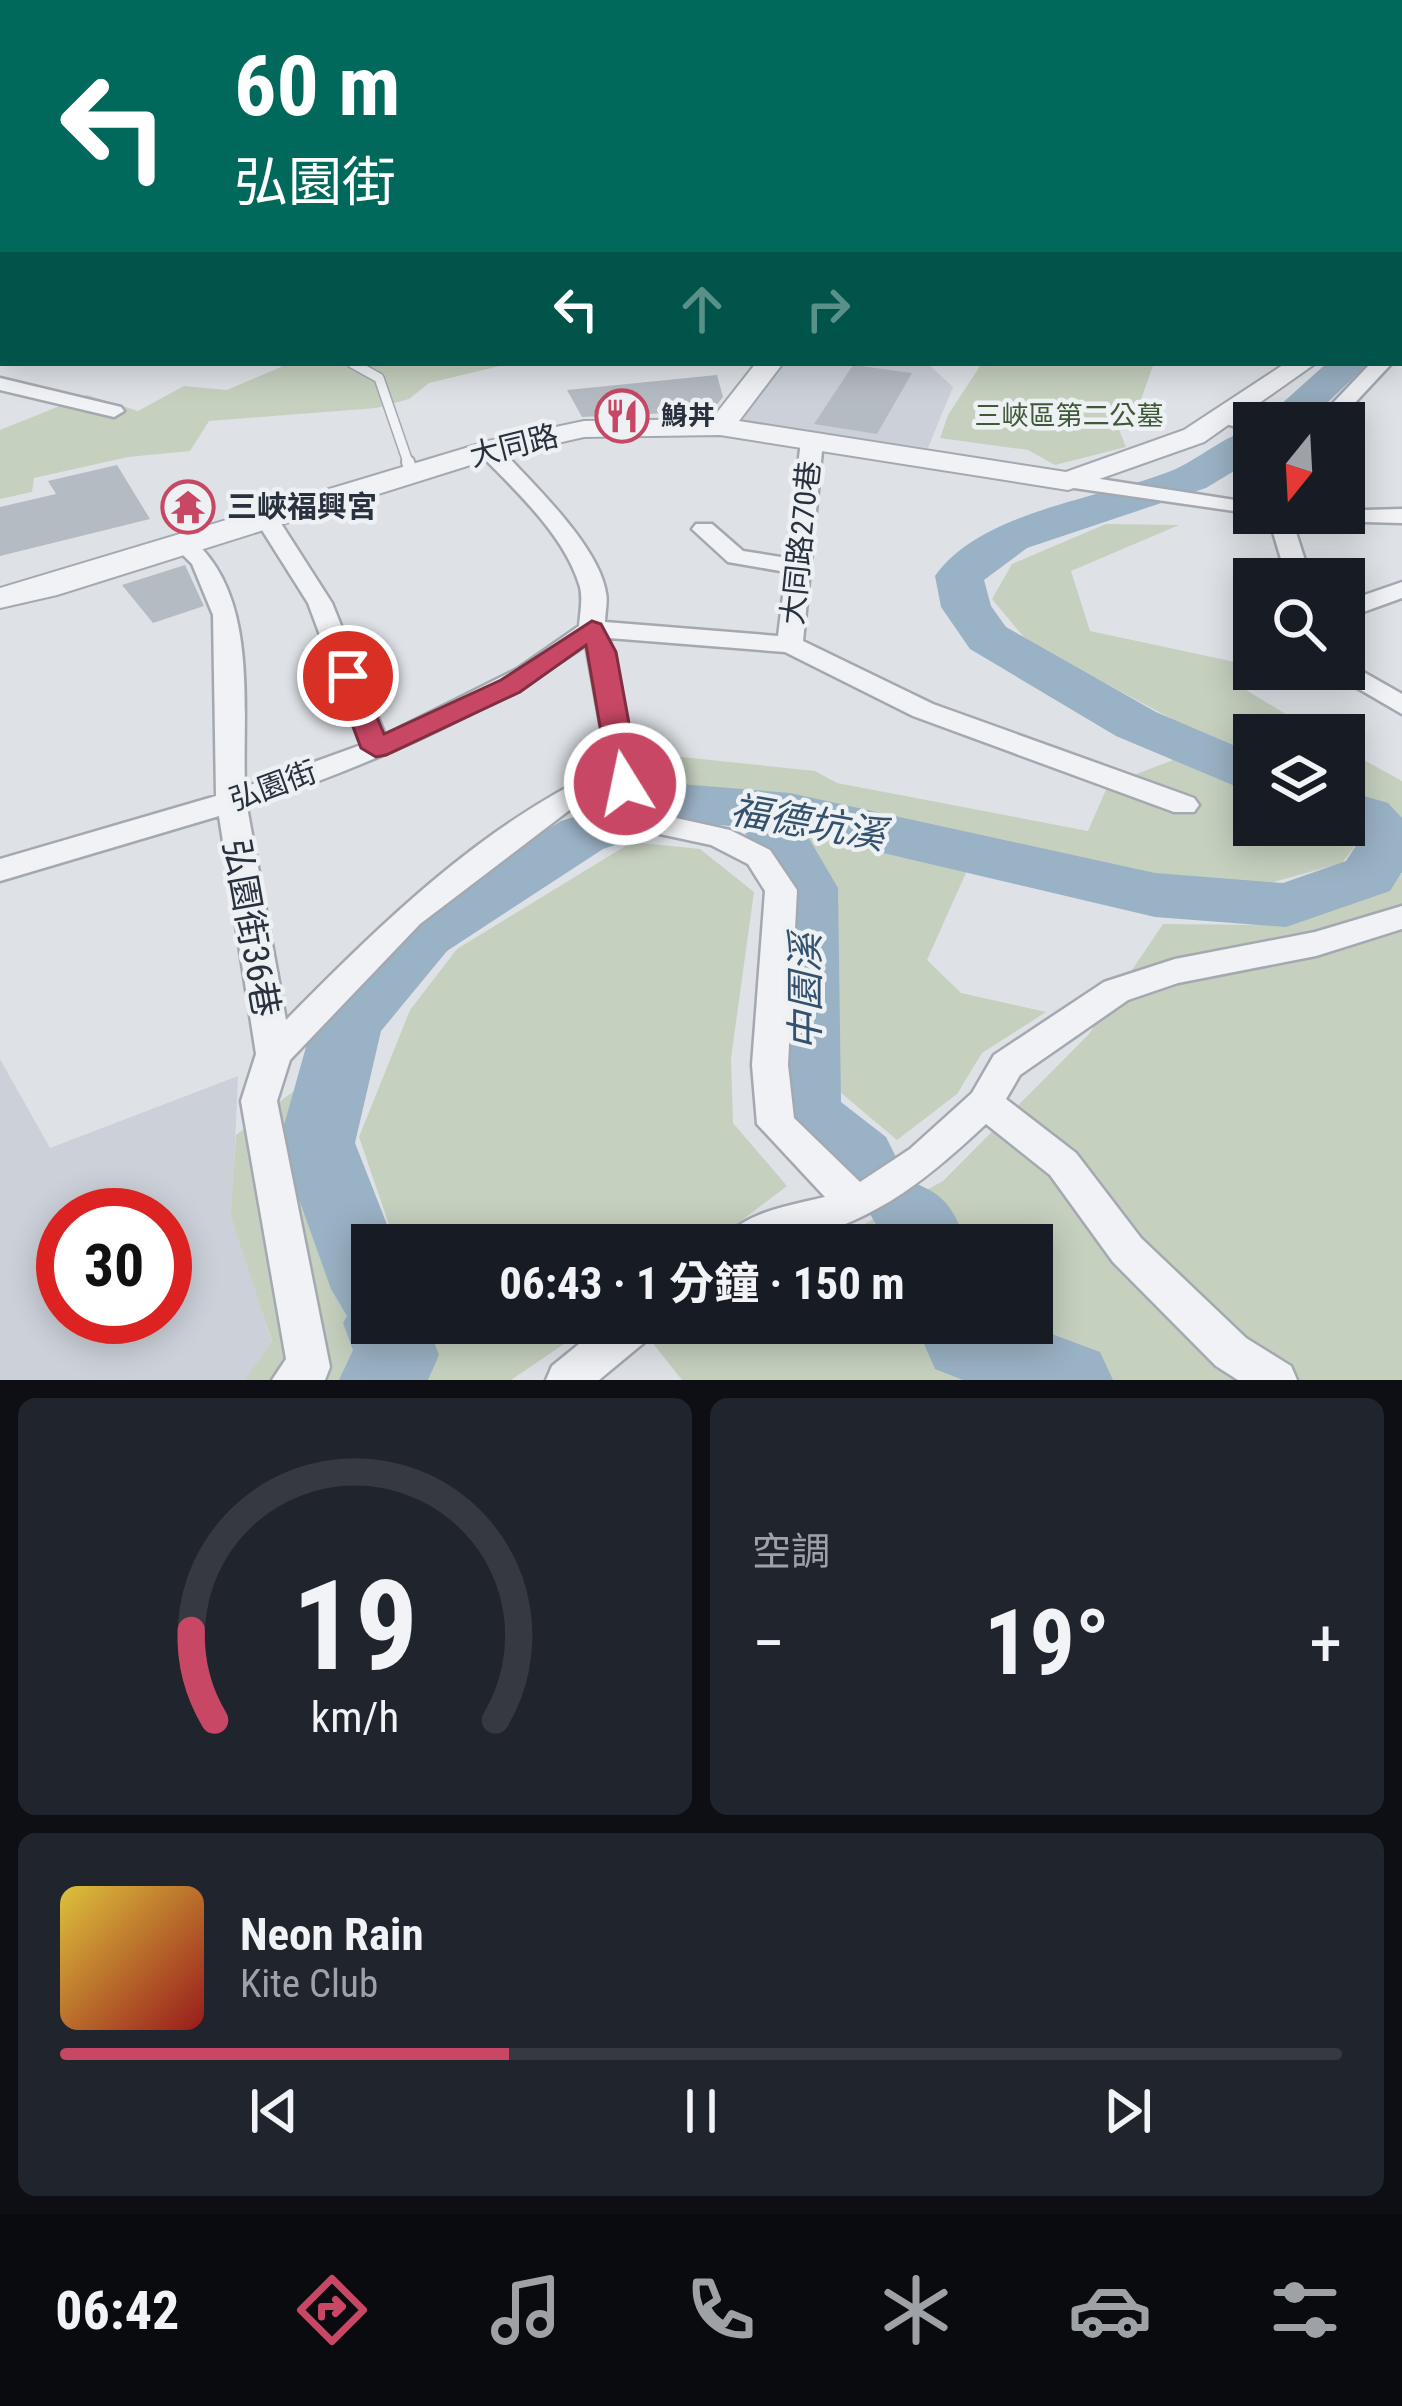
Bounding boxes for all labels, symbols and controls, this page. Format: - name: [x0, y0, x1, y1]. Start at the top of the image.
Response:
- text: 60 m: [234, 37, 401, 136]
- icon: left: [36, 48, 192, 204]
- text: 弘園街: [234, 151, 396, 214]
- icon: left: [543, 276, 609, 342]
- icon: ahead: [669, 276, 735, 342]
- icon: right: [795, 276, 861, 342]
- restaurant icon: 鯓丼: [594, 388, 650, 444]
- place label: 鯓丼: [661, 400, 715, 432]
- park label: 三峽區第二公墓: [975, 400, 1164, 432]
- north arrow: [1233, 402, 1365, 534]
- map controls: [1233, 402, 1365, 846]
- street label: 大同路: [466, 418, 562, 473]
- street label: 大同路270巷: [775, 459, 827, 627]
- temple icon: 三峽福興宮: [160, 479, 216, 535]
- place label: 三峽福興宮: [227, 489, 377, 524]
- button: search: [1233, 558, 1365, 690]
- pin: [297, 625, 399, 727]
- icon: arrive: [315, 643, 381, 709]
- button: layers: [1233, 714, 1365, 846]
- position arrow: [562, 721, 688, 847]
- street label: 弘園街: [225, 754, 321, 817]
- water label: 福德坑溪: [727, 787, 894, 860]
- street label: 弘園街36巷: [215, 836, 287, 1020]
- water label: 中園溪: [783, 929, 829, 1051]
- speed limit sign: 30: [36, 1188, 192, 1344]
- text: 06:43 · 1 分鐘 · 150 m: [499, 1257, 905, 1310]
- text: 空調: [752, 1529, 830, 1575]
- text: 19: [292, 1553, 418, 1699]
- text: 19°: [984, 1591, 1110, 1696]
- text: −: [752, 1605, 785, 1682]
- text: +: [1309, 1605, 1342, 1682]
- text: km/h: [311, 1691, 399, 1741]
- text: Neon Rain: [240, 1908, 424, 1961]
- text: Kite Club: [240, 1961, 378, 2007]
- icon: previous: [241, 2078, 307, 2144]
- icon: pause: [668, 2078, 734, 2144]
- icon: next: [1095, 2078, 1161, 2144]
- icon: directions: [290, 2268, 374, 2352]
- icon: music: [484, 2268, 568, 2352]
- icon: phone: [679, 2268, 763, 2352]
- icon: climate: [874, 2268, 958, 2352]
- icon: car: [1068, 2268, 1152, 2352]
- icon: filters: [1263, 2268, 1347, 2352]
- text: 06:42: [55, 2279, 179, 2342]

